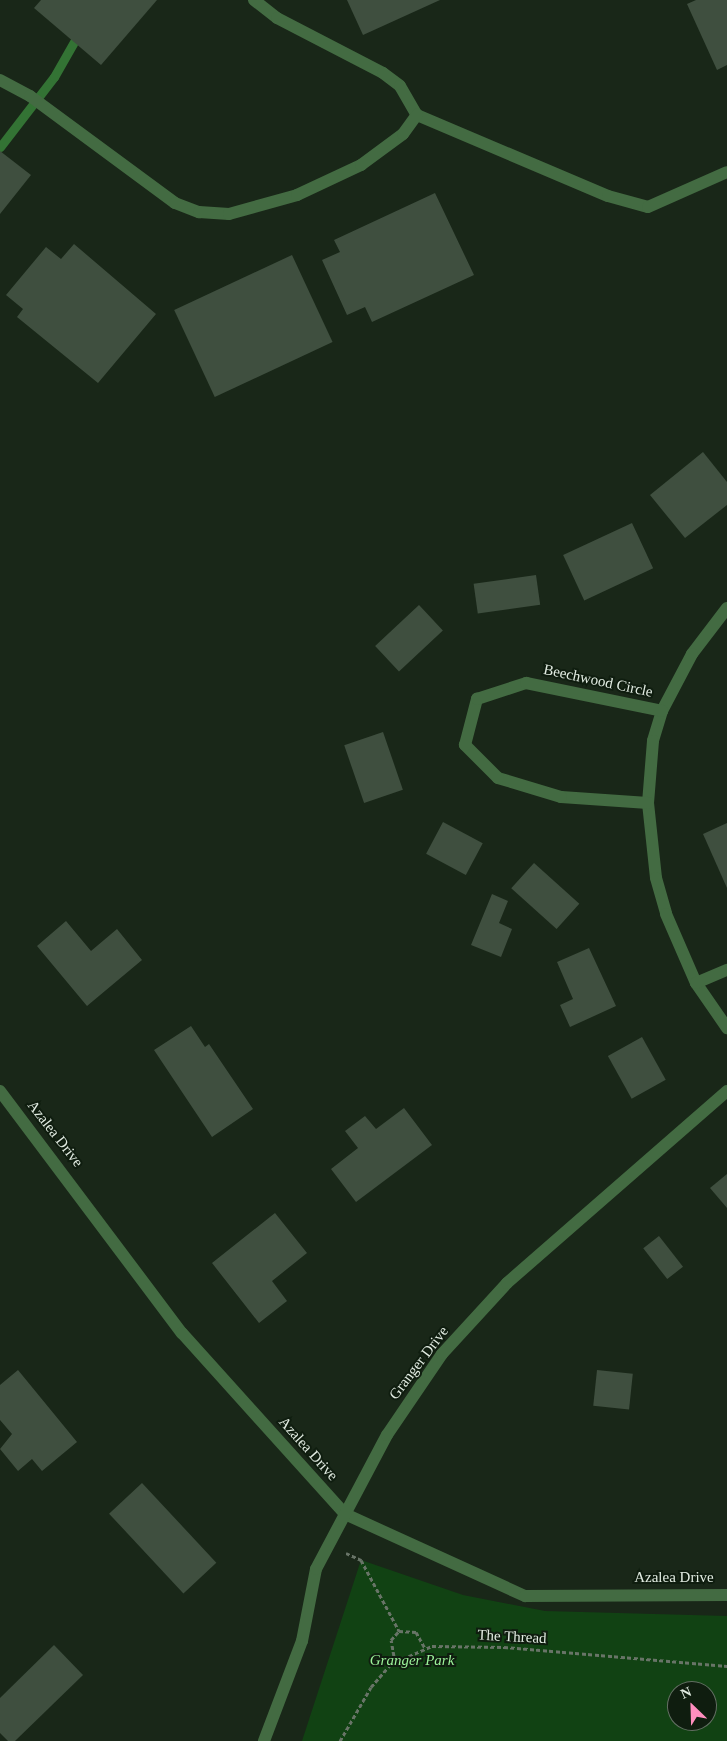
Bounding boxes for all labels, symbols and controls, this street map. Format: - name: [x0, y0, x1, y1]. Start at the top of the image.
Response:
- street label: Beechwood Circle: [542, 661, 654, 701]
- street label: Azalea Drive: [23, 1097, 87, 1171]
- street label: Granger Drive: [386, 1323, 452, 1403]
- street label: Azalea Drive: [275, 1413, 341, 1485]
- street label: Azalea Drive: [634, 1569, 714, 1587]
- street label: The Thread: [477, 1626, 547, 1648]
- park label: Granger Park: [370, 1652, 454, 1670]
- north arrow: [667, 1681, 717, 1731]
- text: N: [678, 1684, 694, 1702]

